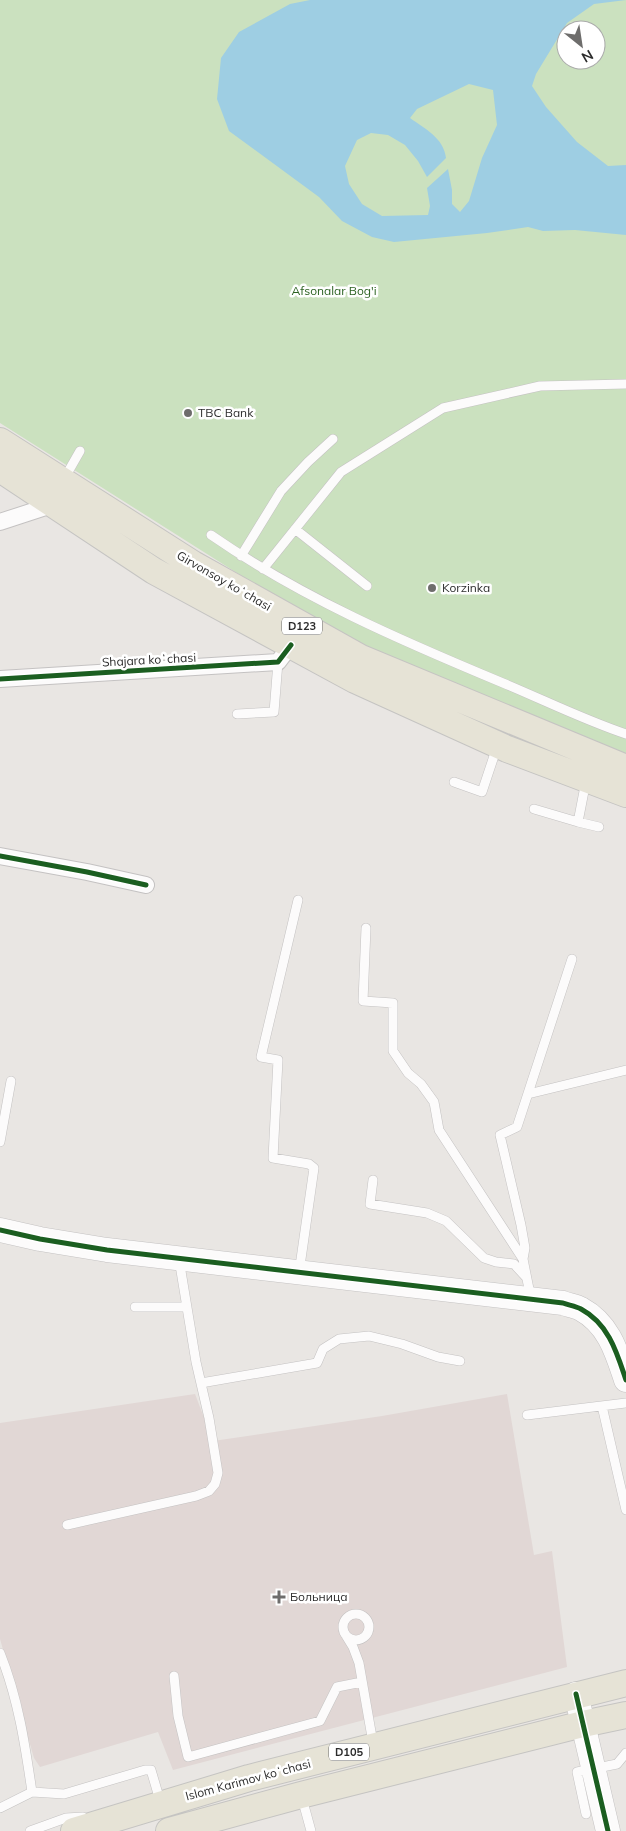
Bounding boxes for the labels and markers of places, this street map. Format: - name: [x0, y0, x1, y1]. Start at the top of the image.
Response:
- place label: TBC Bank: [198, 405, 254, 420]
- marker: TBC Bank: [182, 407, 194, 419]
- place label: Korzinka: [442, 580, 490, 595]
- marker: Korzinka: [426, 582, 438, 594]
- place label: Больница: [290, 1589, 348, 1604]
- marker: Больница: [272, 1590, 286, 1604]

